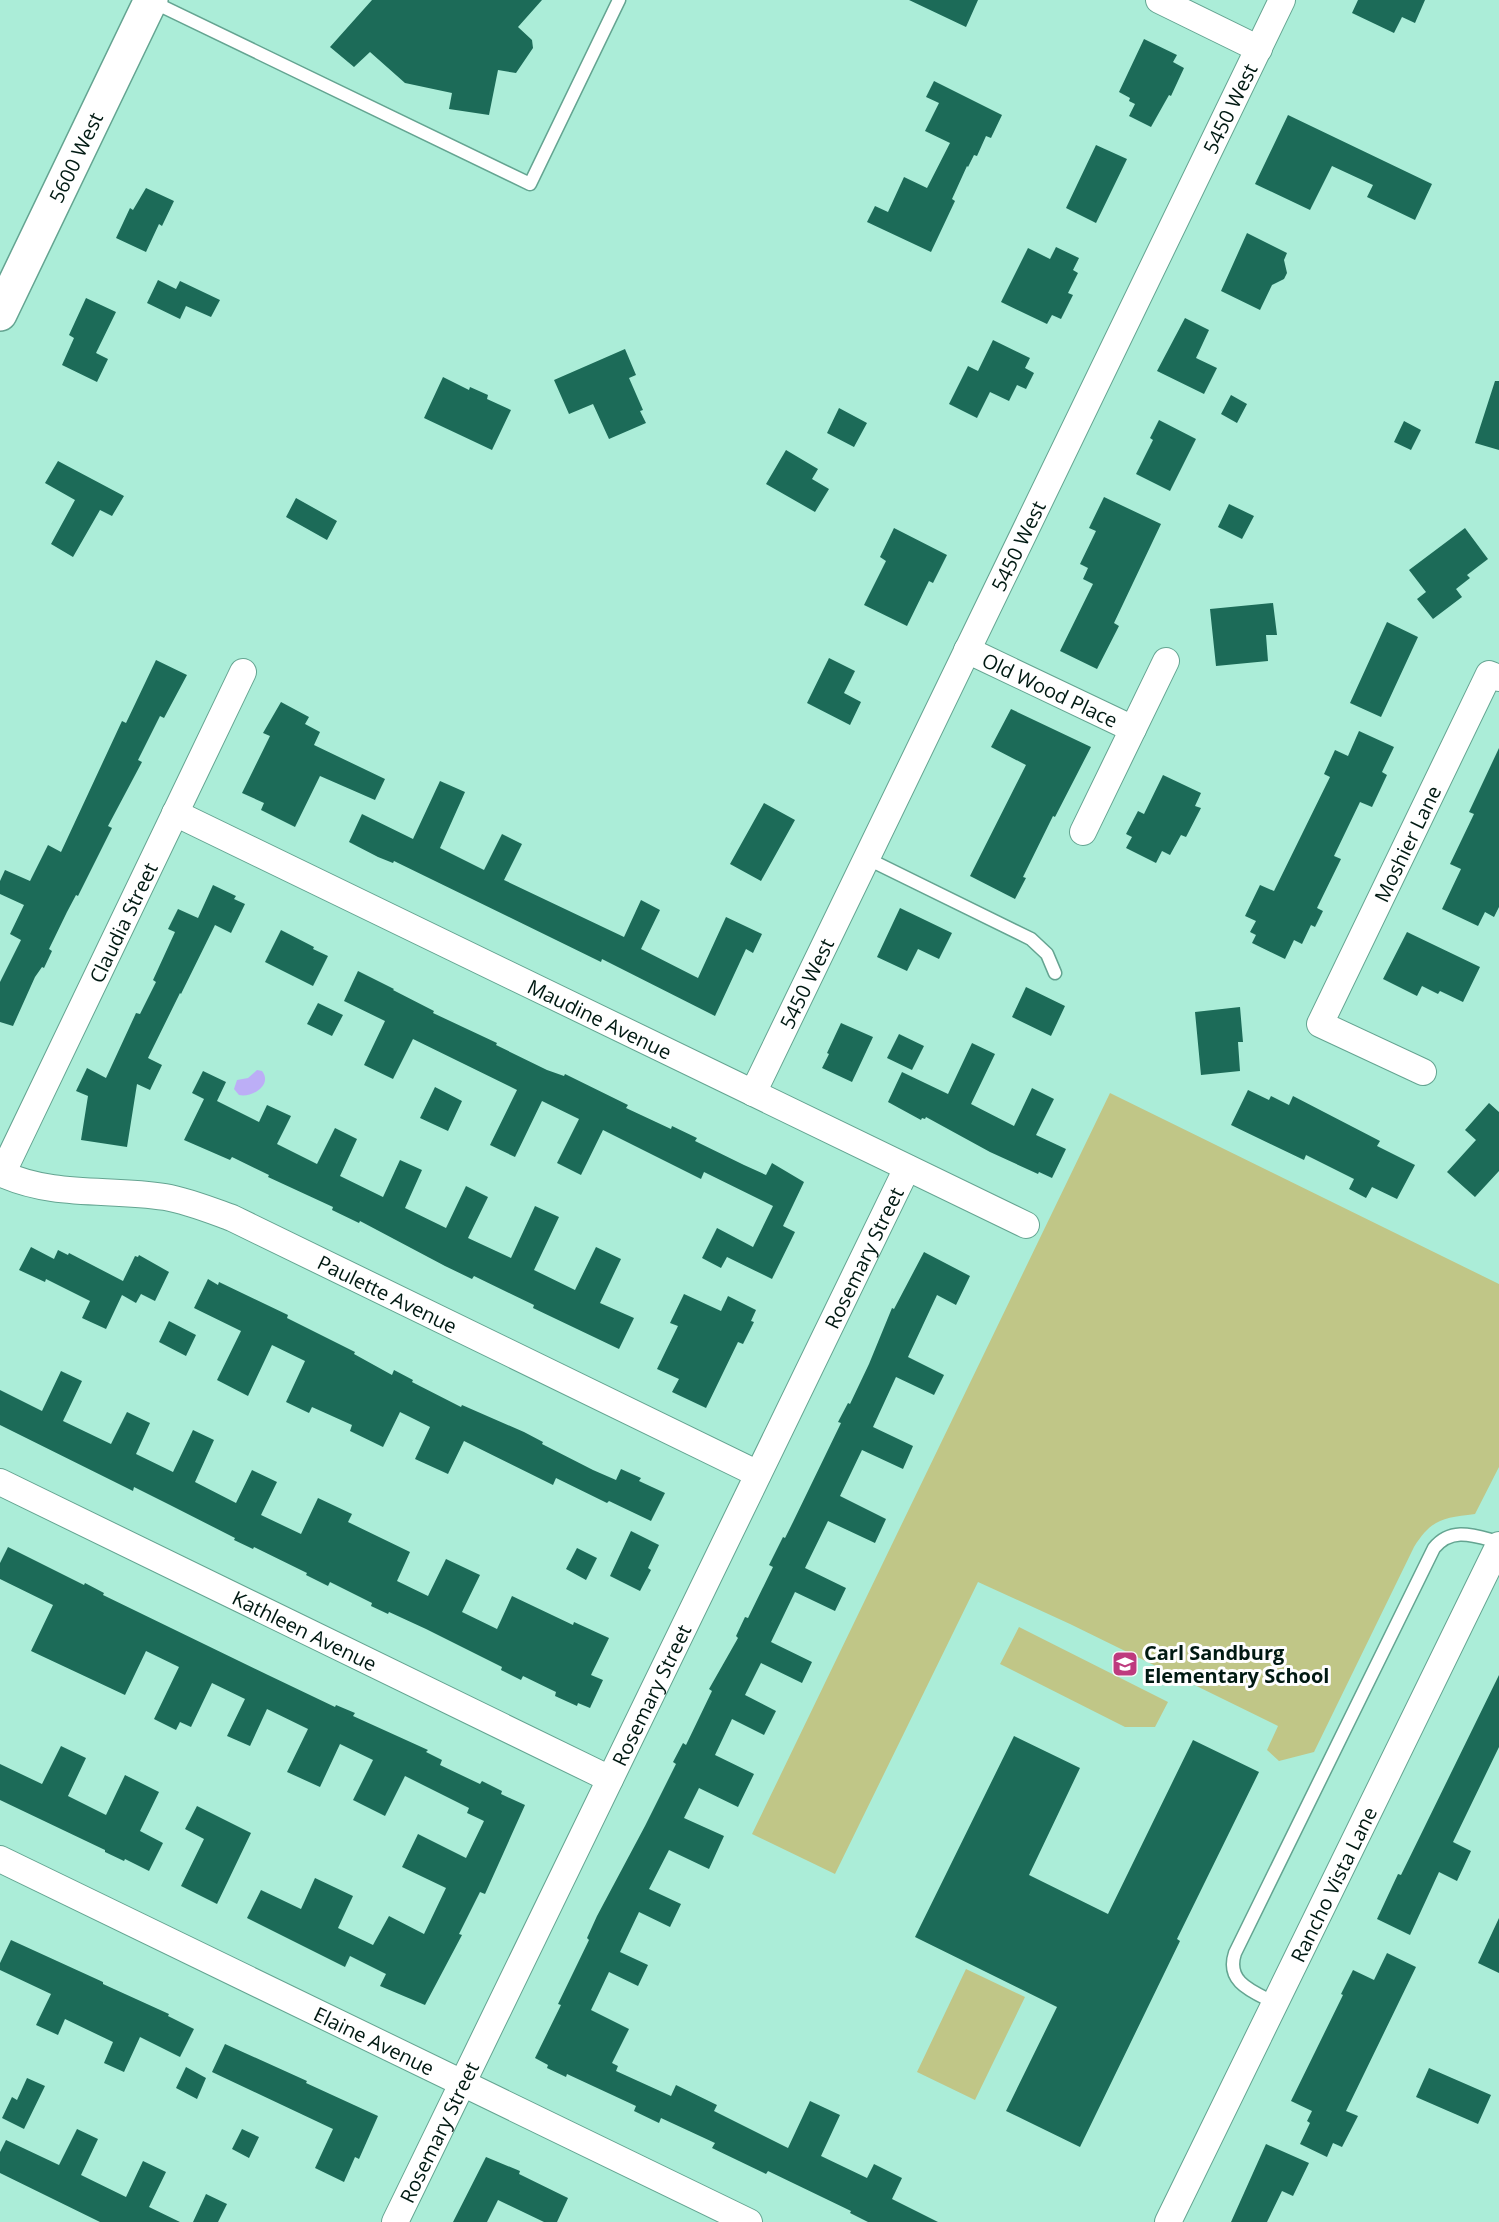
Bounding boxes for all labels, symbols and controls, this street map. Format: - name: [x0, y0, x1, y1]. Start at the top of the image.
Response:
- street label: 5450 West: [1196, 59, 1263, 158]
- street label: 5600 West: [42, 107, 109, 207]
- street label: 5450 West: [985, 496, 1051, 595]
- street label: Old Wood Place: [978, 646, 1122, 733]
- street label: Moshier Lane: [1367, 781, 1447, 906]
- street label: Claudia Street: [82, 858, 163, 987]
- street label: 5450 West: [773, 934, 840, 1033]
- street label: Maudine Avenue: [523, 972, 676, 1065]
- street label: Rosemary Street: [818, 1183, 909, 1333]
- street label: Paulette Avenue: [313, 1248, 462, 1339]
- street label: Kathleen Avenue: [228, 1584, 381, 1677]
- street label: Rosemary Street: [605, 1620, 697, 1770]
- place label: Carl Sandburg Elementary School: [1144, 1639, 1329, 1689]
- school or university icon: Carl Sandburg Elementary School: [1110, 1649, 1140, 1679]
- street label: Rancho Vista Lane: [1284, 1802, 1383, 1966]
- street label: Elaine Avenue: [310, 2000, 439, 2081]
- street label: Rosemary Street: [393, 2057, 485, 2207]

